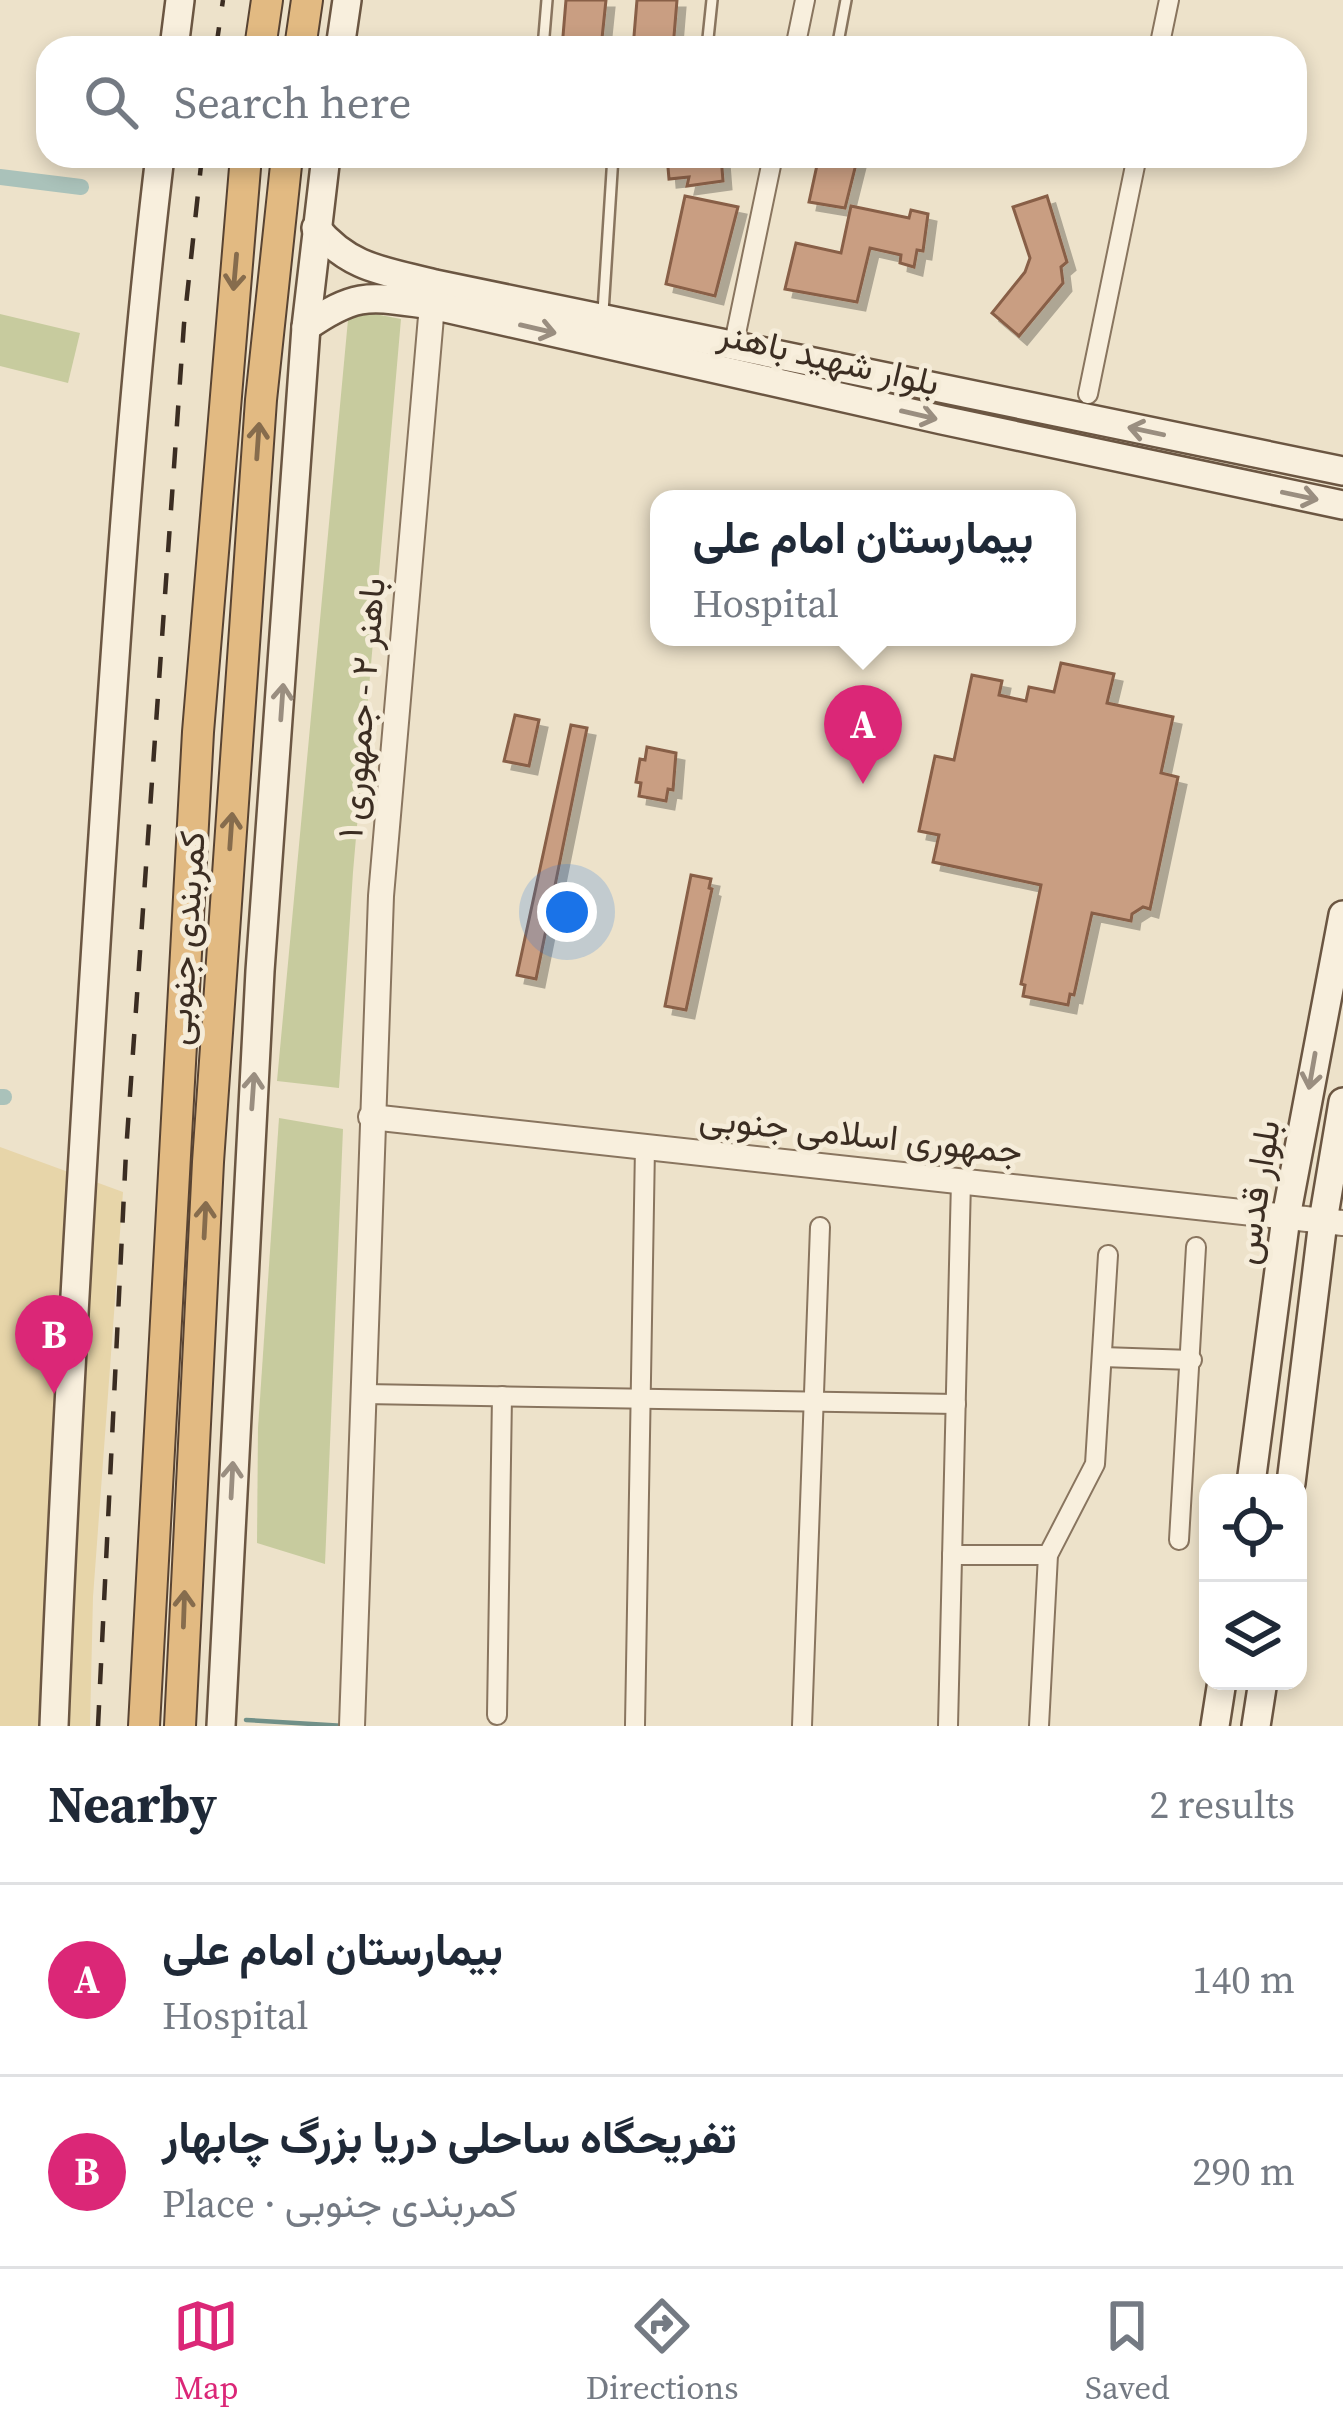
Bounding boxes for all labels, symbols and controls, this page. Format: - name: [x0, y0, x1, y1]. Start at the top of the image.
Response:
- search box: [36, 36, 1307, 168]
- icon: search: [78, 69, 144, 135]
- text: Search here: [174, 71, 411, 133]
- one-way arrow: [223, 252, 246, 291]
- street label: بلوار شهید باهنر: [713, 309, 944, 407]
- one-way arrow: [519, 319, 557, 342]
- one-way arrow: [899, 405, 937, 427]
- one-way arrow: [1128, 418, 1166, 441]
- one-way arrow: [247, 422, 270, 461]
- one-way arrow: [1281, 485, 1319, 508]
- popup: [650, 490, 1076, 646]
- text: بیمارستان امام علی: [692, 506, 1034, 568]
- street label: باهنر ۲ - جمهوری ۱: [325, 576, 397, 840]
- text: Hospital: [692, 577, 839, 630]
- one-way arrow: [271, 683, 294, 722]
- pin: A: [824, 685, 902, 784]
- one-way arrow: [220, 812, 243, 851]
- street label: کمربندی جنوبی: [153, 829, 217, 1047]
- your location: [537, 882, 597, 942]
- one-way arrow: [1300, 1051, 1323, 1090]
- one-way arrow: [242, 1072, 265, 1111]
- street label: جمهوری اسلامی جنوبی: [697, 1093, 1025, 1175]
- street label: بلوار قدس: [1220, 1116, 1292, 1268]
- one-way arrow: [194, 1201, 217, 1240]
- pin: B: [15, 1295, 93, 1394]
- one-way arrow: [221, 1461, 244, 1500]
- map controls: [1199, 1474, 1307, 1690]
- button: locate: [1199, 1474, 1307, 1582]
- button: layers: [1199, 1582, 1307, 1690]
- one-way arrow: [173, 1590, 196, 1629]
- text: Nearby: [48, 1769, 217, 1839]
- text: 2 results: [1150, 1778, 1295, 1831]
- text: بیمارستان امام علی: [162, 1918, 503, 1980]
- text: A: [74, 1953, 100, 2006]
- text: 140 m: [1192, 1953, 1295, 2006]
- text: Hospital: [162, 1989, 308, 2042]
- text: تفریحگاه ساحلی دریا بزرگ چابهار: [162, 2106, 737, 2168]
- text: B: [74, 2145, 100, 2198]
- text: 290 m: [1192, 2145, 1295, 2198]
- text: Place · کمربندی جنوبی: [162, 2177, 518, 2230]
- tab: Map: [173, 2293, 239, 2410]
- tab: Directions: [586, 2293, 739, 2410]
- tab: Saved: [1085, 2293, 1170, 2410]

